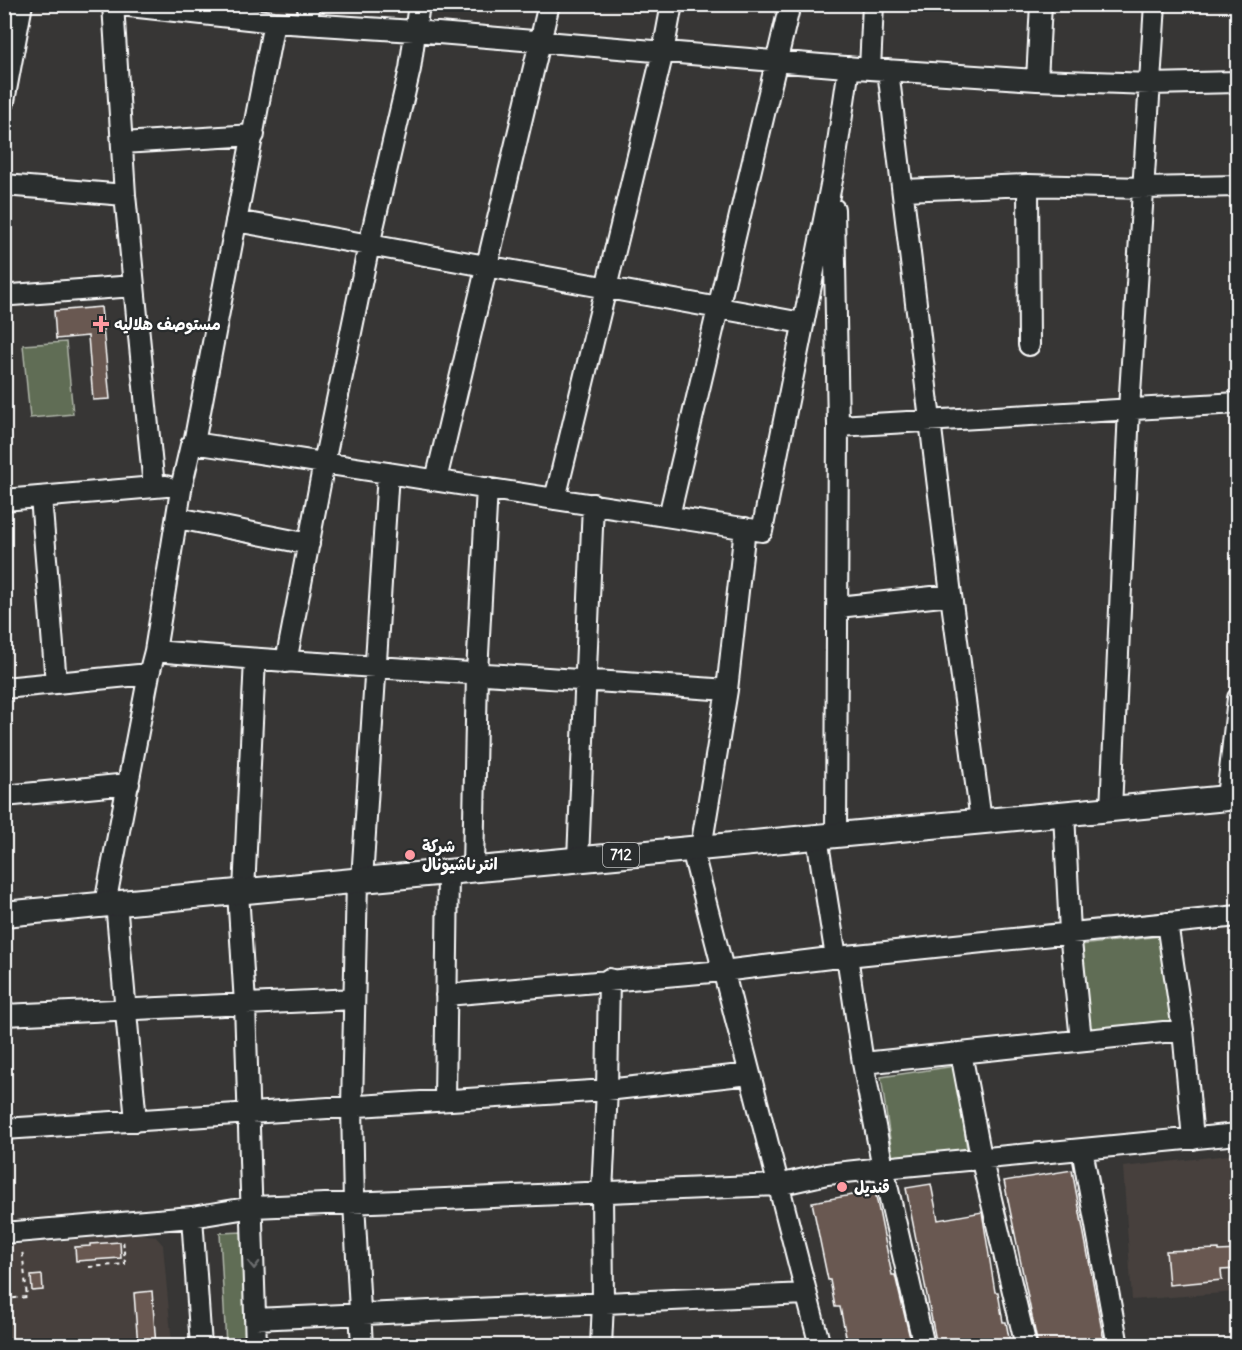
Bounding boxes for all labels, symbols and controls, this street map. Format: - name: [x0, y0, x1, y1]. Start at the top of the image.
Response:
- place label: مستوصف هلاليه: [114, 314, 221, 335]
- marker: مستوصف هلاليه: [92, 315, 110, 333]
- place label: شركة انترناشيونال: [422, 836, 498, 875]
- road number: 712: [603, 843, 639, 867]
- marker: شركة انترناشيونال: [403, 848, 417, 862]
- place label: قنديل: [854, 1177, 890, 1197]
- marker: قنديل: [835, 1180, 849, 1194]
- one-way arrow: [248, 1261, 260, 1270]

